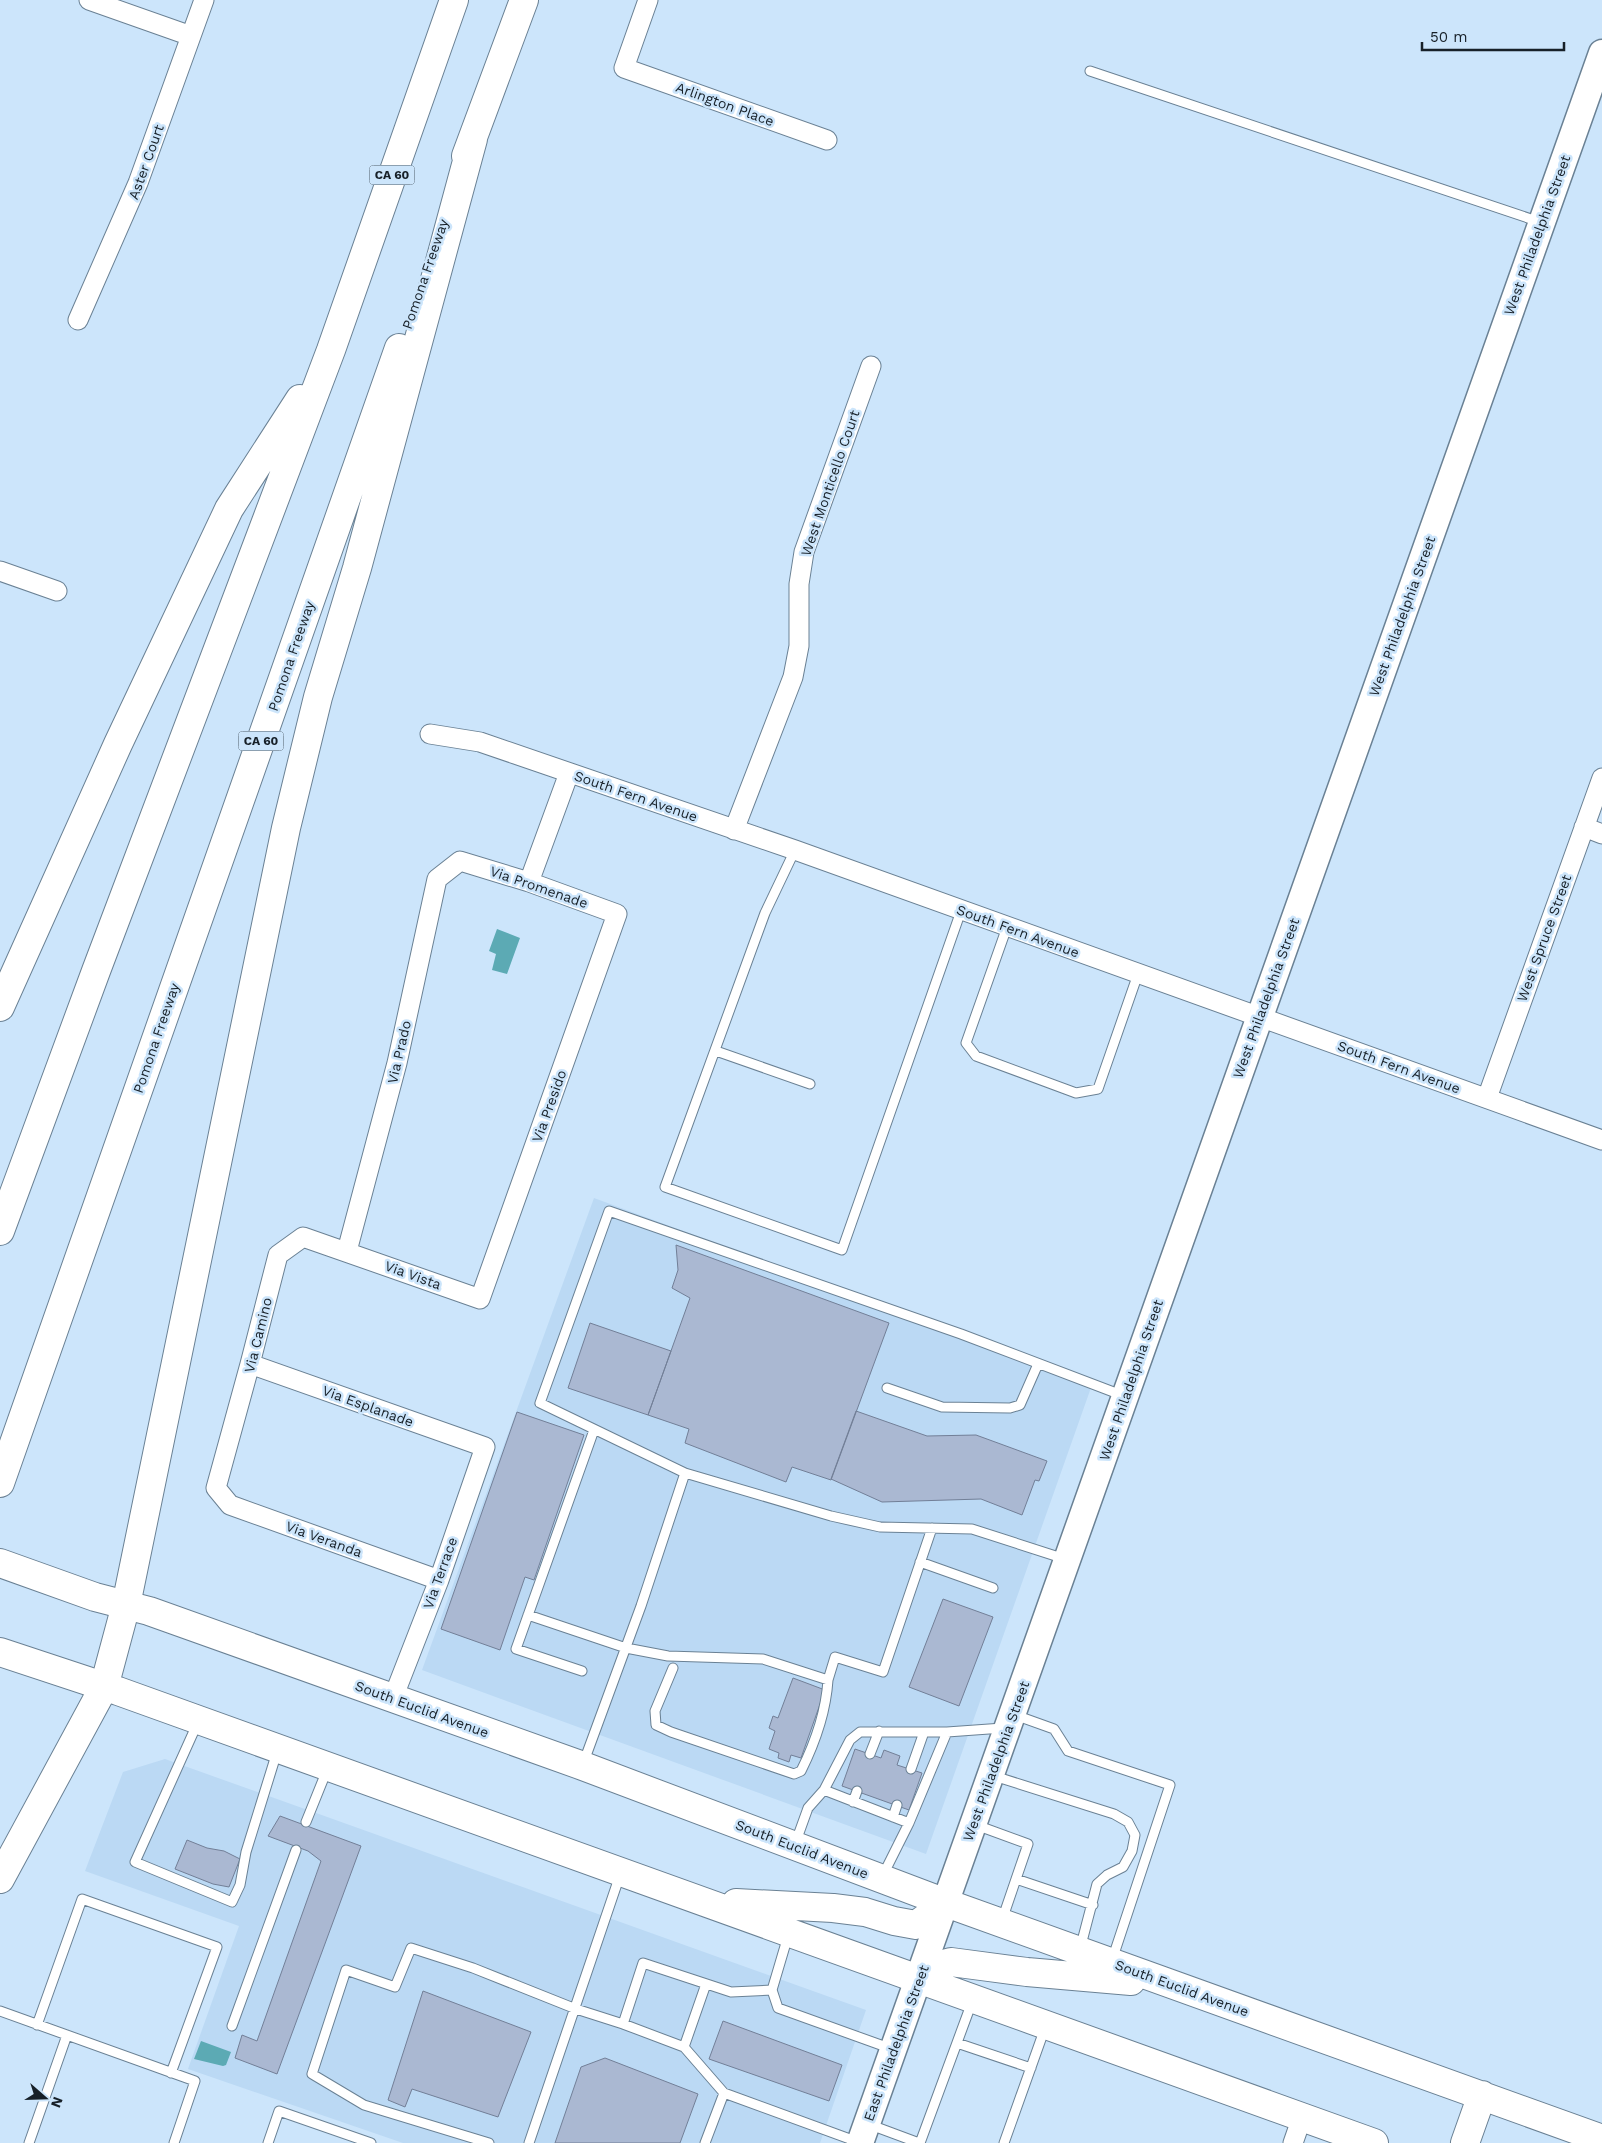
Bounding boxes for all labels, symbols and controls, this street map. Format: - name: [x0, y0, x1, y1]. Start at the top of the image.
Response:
- scale bar: [1422, 20, 1564, 52]
- text: 50 m: [1430, 28, 1467, 46]
- street label: Arlington Place: [674, 79, 776, 129]
- street label: Aster Court: [125, 122, 167, 202]
- street label: West Philadelphia Street: [1501, 153, 1573, 317]
- road number: CA 60: [370, 166, 414, 184]
- street label: Pomona Freeway: [399, 216, 452, 331]
- street label: West Monticello Court: [798, 408, 863, 558]
- street label: West Philadelphia Street: [1366, 534, 1438, 698]
- street label: Pomona Freeway: [265, 598, 318, 713]
- road number: CA 60: [238, 731, 284, 750]
- street label: South Fern Avenue: [572, 767, 700, 825]
- street label: Via Promenade: [488, 863, 590, 911]
- street label: West Spruce Street: [1514, 872, 1574, 1004]
- street label: South Fern Avenue: [955, 901, 1081, 961]
- street label: West Philadelphia Street: [1230, 916, 1302, 1080]
- street label: Pomona Freeway: [130, 980, 183, 1095]
- street label: Via Prado: [384, 1019, 414, 1085]
- street label: South Fern Avenue: [1336, 1037, 1462, 1097]
- street label: Via Presido: [529, 1068, 569, 1144]
- street label: Via Vista: [383, 1257, 443, 1293]
- street label: Via Camino: [241, 1296, 275, 1374]
- street label: West Philadelphia Street: [1096, 1297, 1166, 1463]
- street label: Via Esplanade: [320, 1382, 416, 1430]
- street label: Via Veranda: [284, 1518, 364, 1560]
- street label: Via Terrace: [420, 1535, 460, 1611]
- street label: South Euclid Avenue: [353, 1677, 491, 1741]
- street label: West Philadelphia Street: [960, 1679, 1032, 1843]
- street label: South Euclid Avenue: [733, 1816, 871, 1882]
- street label: South Euclid Avenue: [1113, 1956, 1251, 2020]
- street label: East Philadelphia Street: [860, 1963, 932, 2123]
- north arrow: [20, 2073, 70, 2123]
- text: N: [48, 2095, 67, 2110]

